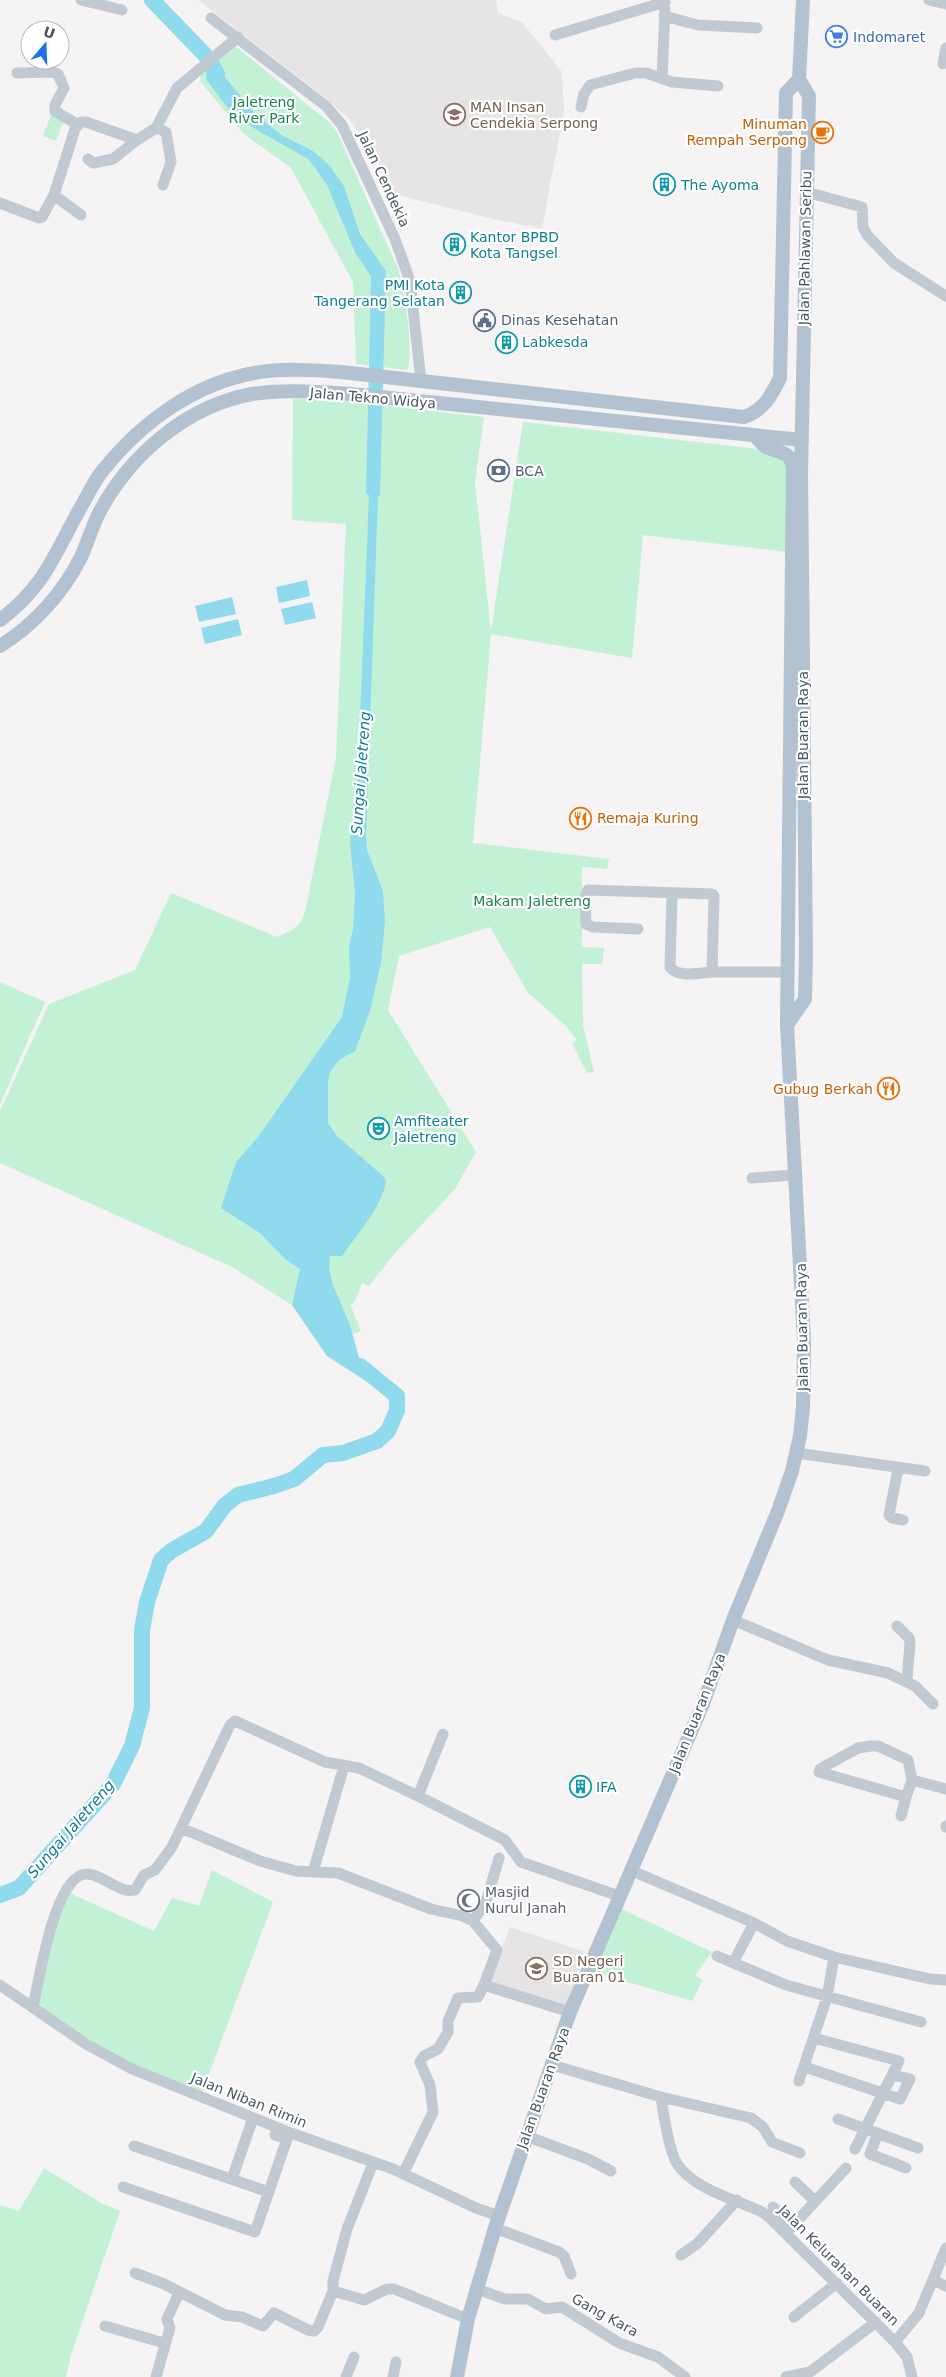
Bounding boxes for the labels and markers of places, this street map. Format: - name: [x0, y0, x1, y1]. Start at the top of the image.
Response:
- supermarket icon: Indomaret: [825, 25, 849, 49]
- place label: Indomaret: [853, 29, 926, 45]
- place label: MAN Insan Cendekia Serpong: [470, 99, 598, 131]
- school or university icon: MAN Insan Cendekia Serpong: [442, 103, 466, 127]
- place label: Minuman Rempah Serpong: [686, 116, 807, 148]
- cafe icon: Minuman Rempah Serpong: [811, 120, 835, 144]
- building icon: The Ayoma: [653, 173, 677, 197]
- place label: The Ayoma: [680, 177, 759, 193]
- place label: Kantor BPBD Kota Tangsel: [470, 229, 559, 261]
- building icon: Kantor BPBD Kota Tangsel: [442, 233, 466, 257]
- place label: PMI Kota Tangerang Selatan: [313, 277, 445, 309]
- building icon: PMI Kota Tangerang Selatan: [449, 281, 473, 305]
- public building icon: Dinas Kesehatan: [473, 308, 497, 332]
- place label: Dinas Kesehatan: [501, 312, 618, 328]
- building icon: Labkesda: [494, 330, 518, 354]
- place label: Labkesda: [522, 334, 588, 350]
- bank icon: BCA: [487, 459, 511, 483]
- place label: BCA: [515, 463, 544, 479]
- restaurant icon: Remaja Kuring: [569, 806, 593, 830]
- place label: Remaja Kuring: [597, 810, 699, 826]
- restaurant icon: Gubug Berkah: [877, 1077, 901, 1101]
- place label: Gubug Berkah: [773, 1081, 873, 1097]
- place label: Amfiteater Jaletreng: [393, 1113, 469, 1145]
- theatre icon: Amfiteater Jaletreng: [366, 1117, 390, 1141]
- building icon: IFA: [568, 1775, 592, 1799]
- place label: IFA: [596, 1779, 617, 1795]
- place label: Masjid Nurul Janah: [485, 1884, 566, 1916]
- mosque icon: Masjid Nurul Janah: [457, 1888, 481, 1912]
- place label: SD Negeri Buaran 01: [553, 1953, 626, 1985]
- school or university icon: SD Negeri Buaran 01: [525, 1957, 549, 1981]

